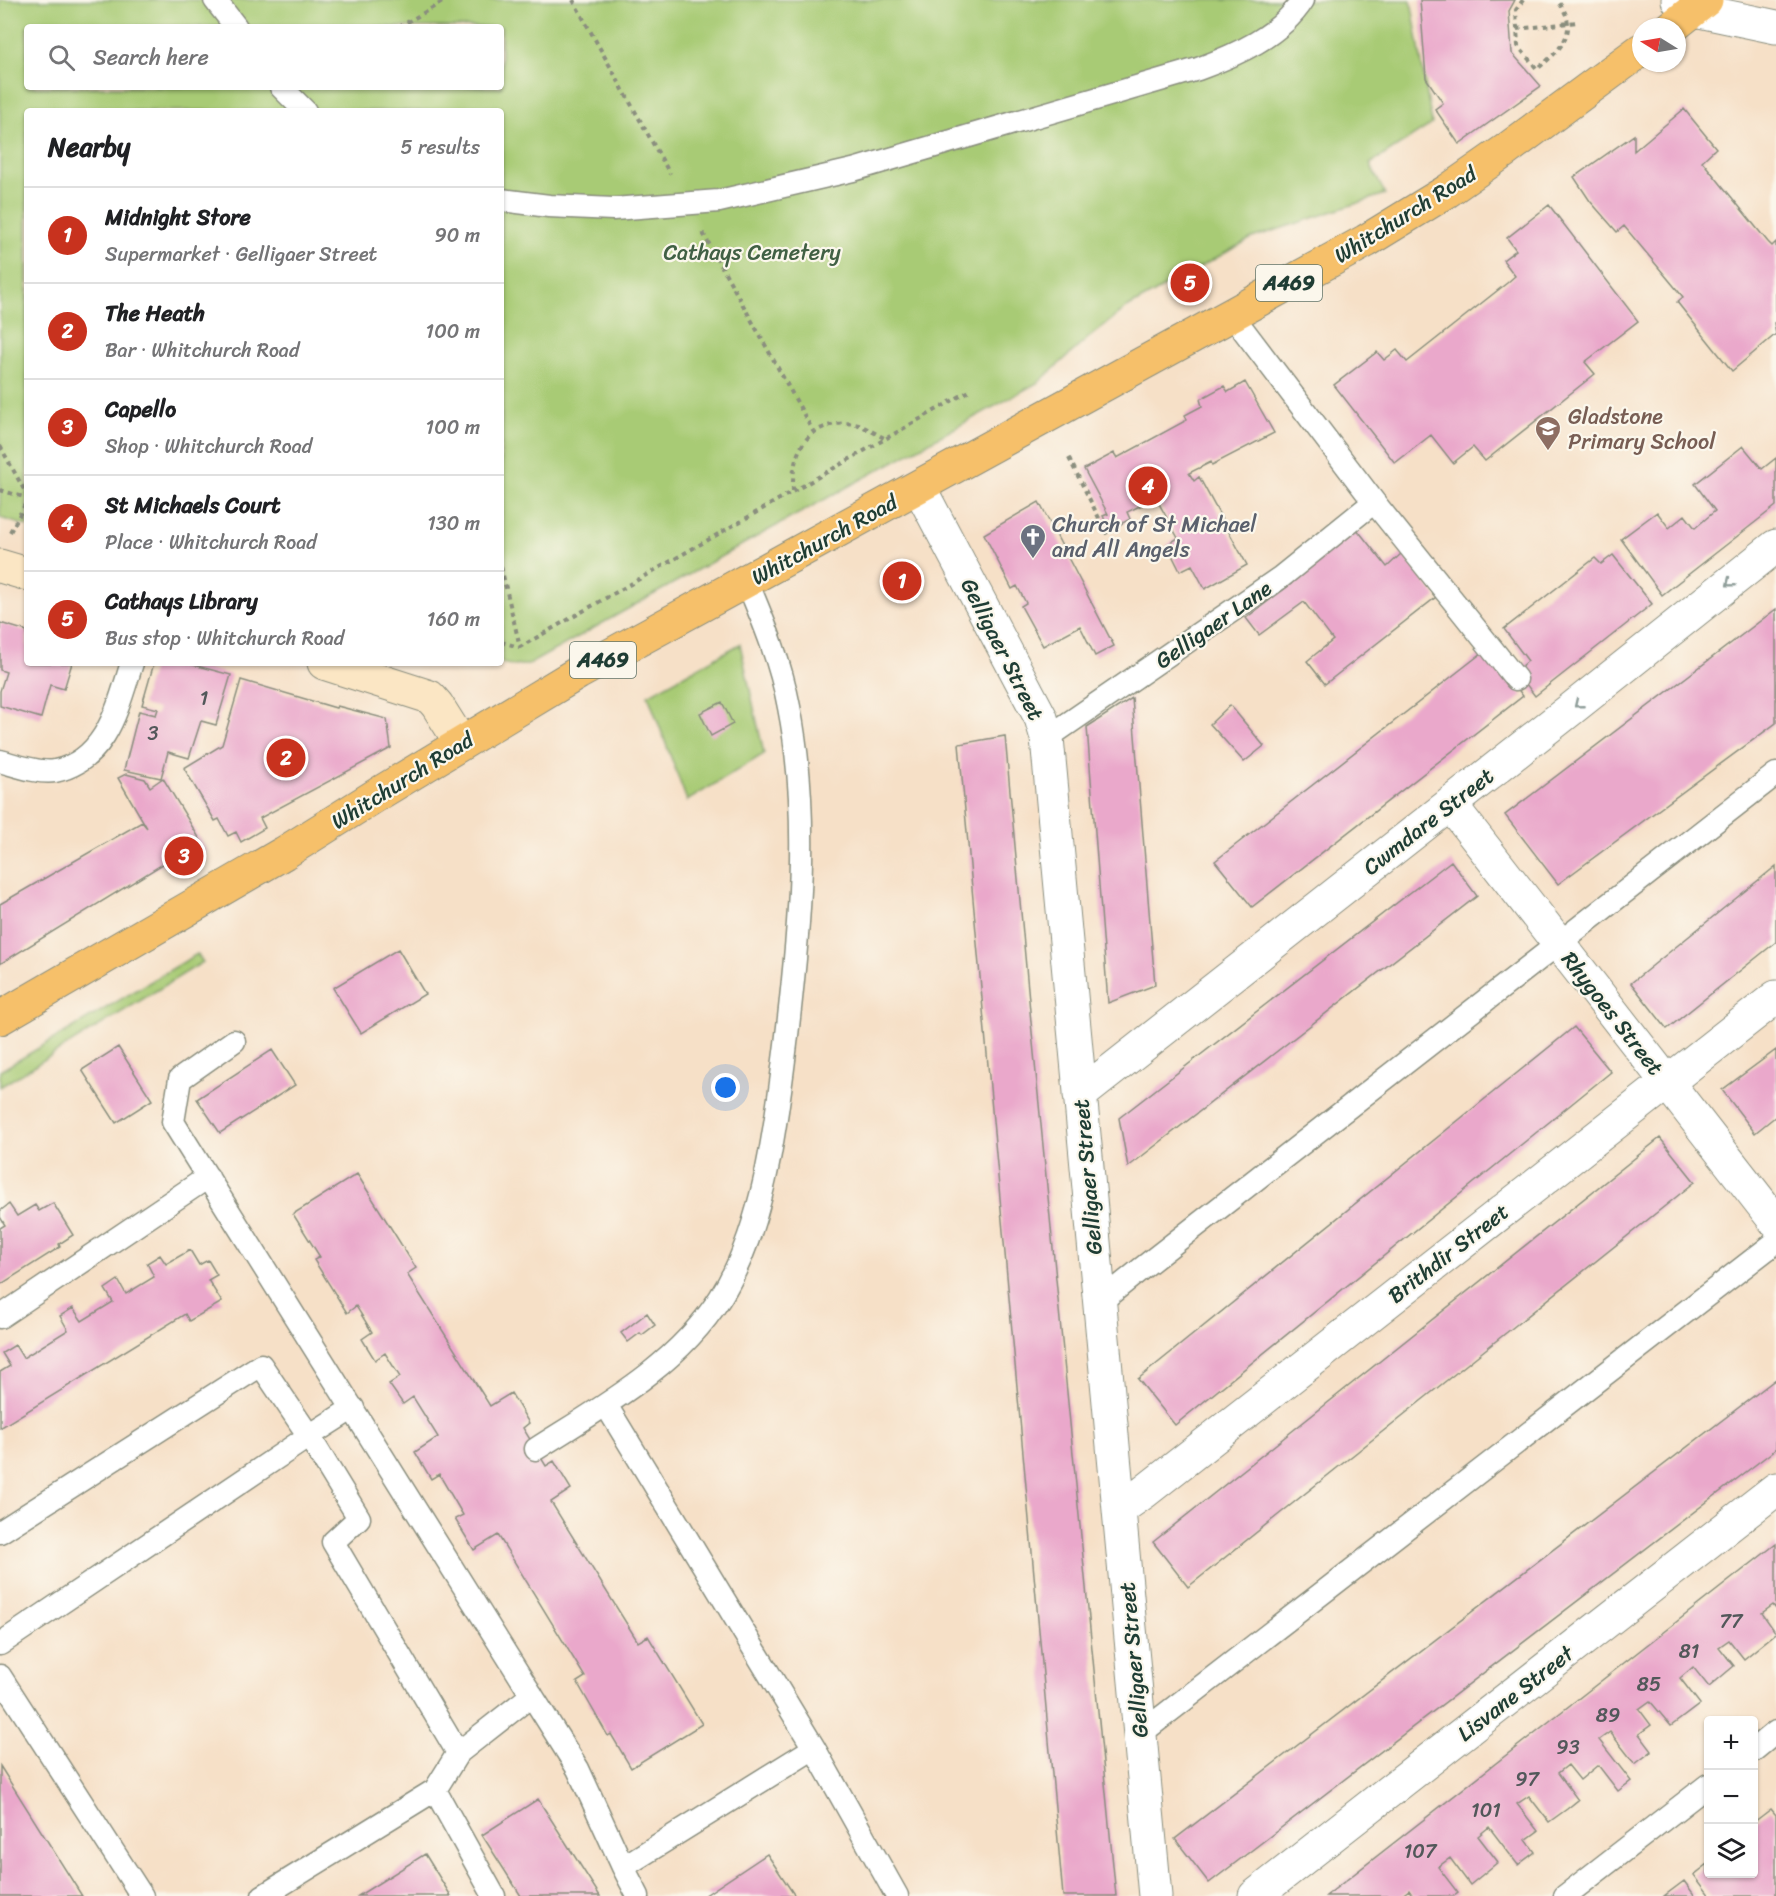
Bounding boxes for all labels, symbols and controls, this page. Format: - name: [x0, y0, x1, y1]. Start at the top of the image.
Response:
- north arrow: [1632, 18, 1686, 72]
- search box: [24, 24, 504, 90]
- text: Search here: [93, 38, 209, 77]
- icon: search: [45, 41, 78, 74]
- text: Nearby: [48, 124, 130, 170]
- text: 5 results: [401, 130, 480, 165]
- street label: Whitchurch Road: [1326, 154, 1486, 274]
- text: Midnight Store: [105, 198, 251, 237]
- text: 1: [63, 218, 72, 253]
- text: 90 m: [435, 218, 480, 253]
- park label: Cathays Cemetery: [663, 233, 841, 272]
- text: Supermarket · Gelligaer Street: [105, 237, 377, 272]
- pin: 5: [1170, 260, 1210, 306]
- road number: A469: [1256, 265, 1322, 301]
- text: The Heath: [105, 294, 205, 333]
- text: 2: [62, 314, 73, 349]
- text: 100 m: [426, 314, 480, 349]
- text: Bar · Whitchurch Road: [105, 333, 299, 368]
- text: Capello: [105, 390, 176, 429]
- place label: Gladstone Primary School: [1568, 397, 1716, 461]
- text: 3: [62, 410, 73, 445]
- text: 100 m: [426, 410, 480, 445]
- school or university icon: Gladstone Primary School: [1533, 414, 1563, 452]
- text: Shop · Whitchurch Road: [105, 429, 312, 464]
- pin: 4: [1128, 464, 1168, 508]
- street label: Whitchurch Road: [744, 482, 906, 596]
- text: St Michaels Court: [105, 486, 281, 525]
- place label: Church of St Michael and All Angels: [1052, 505, 1257, 569]
- text: 4: [61, 506, 74, 541]
- text: 130 m: [427, 506, 480, 541]
- church icon: Church of St Michael and All Angels: [1018, 522, 1048, 560]
- text: Place · Whitchurch Road: [105, 525, 317, 560]
- pin: 1: [882, 558, 922, 604]
- street label: Gelligaer Lane: [1147, 569, 1280, 679]
- street label: Gelligaer Street: [950, 571, 1055, 728]
- one-way arrow: [1726, 575, 1737, 586]
- text: Cathays Library: [105, 582, 258, 621]
- text: 5: [61, 602, 74, 637]
- text: 160 m: [427, 602, 480, 637]
- text: Bus stop · Whitchurch Road: [105, 621, 344, 656]
- road number: A469: [570, 642, 636, 678]
- house number: 1: [200, 681, 208, 716]
- one-way arrow: [1574, 697, 1585, 708]
- house number: 3: [148, 716, 159, 751]
- street label: Whitchurch Road: [323, 720, 483, 840]
- pin: 2: [266, 736, 306, 780]
- street label: Cwmdare Street: [1354, 757, 1503, 886]
- pin: 3: [164, 834, 204, 878]
- street label: Rhygoes Street: [1551, 942, 1674, 1085]
- your location: [711, 1073, 740, 1102]
- street label: Gelligaer Street: [1061, 1097, 1114, 1256]
- street label: Brithdir Street: [1379, 1193, 1518, 1314]
- street label: Gelligaer Street: [1107, 1580, 1160, 1739]
- house number: 77: [1720, 1604, 1744, 1639]
- street label: Lisvane Street: [1448, 1634, 1583, 1752]
- house number: 81: [1679, 1634, 1699, 1669]
- house number: 85: [1637, 1667, 1661, 1702]
- house number: 89: [1596, 1698, 1620, 1733]
- map controls: [1704, 1716, 1758, 1878]
- button: +: [1704, 1716, 1758, 1770]
- house number: 93: [1556, 1730, 1580, 1765]
- house number: 97: [1515, 1762, 1540, 1797]
- button: −: [1704, 1770, 1758, 1824]
- house number: 101: [1471, 1793, 1501, 1828]
- button: layers: [1704, 1824, 1758, 1878]
- house number: 107: [1404, 1834, 1438, 1869]

